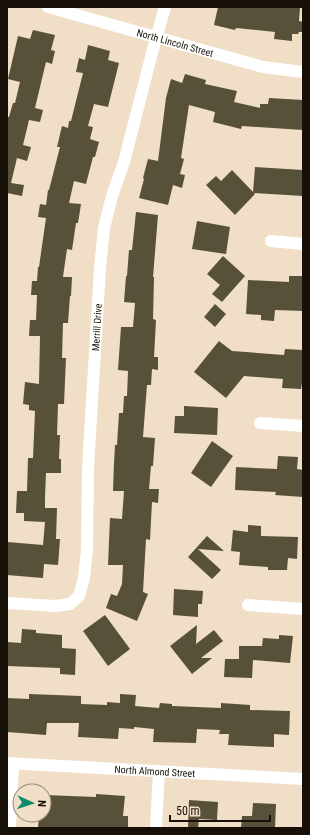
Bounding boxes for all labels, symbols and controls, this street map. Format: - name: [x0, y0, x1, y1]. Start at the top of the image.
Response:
- street label: North Lincoln Street: [136, 27, 215, 58]
- street label: Merrill Drive: [90, 303, 103, 351]
- street label: North Almond Street: [114, 763, 195, 779]
- north arrow: [12, 783, 52, 823]
- scale bar: [170, 797, 270, 823]
- text: N: [35, 800, 48, 807]
- text: 50 m: [176, 804, 200, 818]

